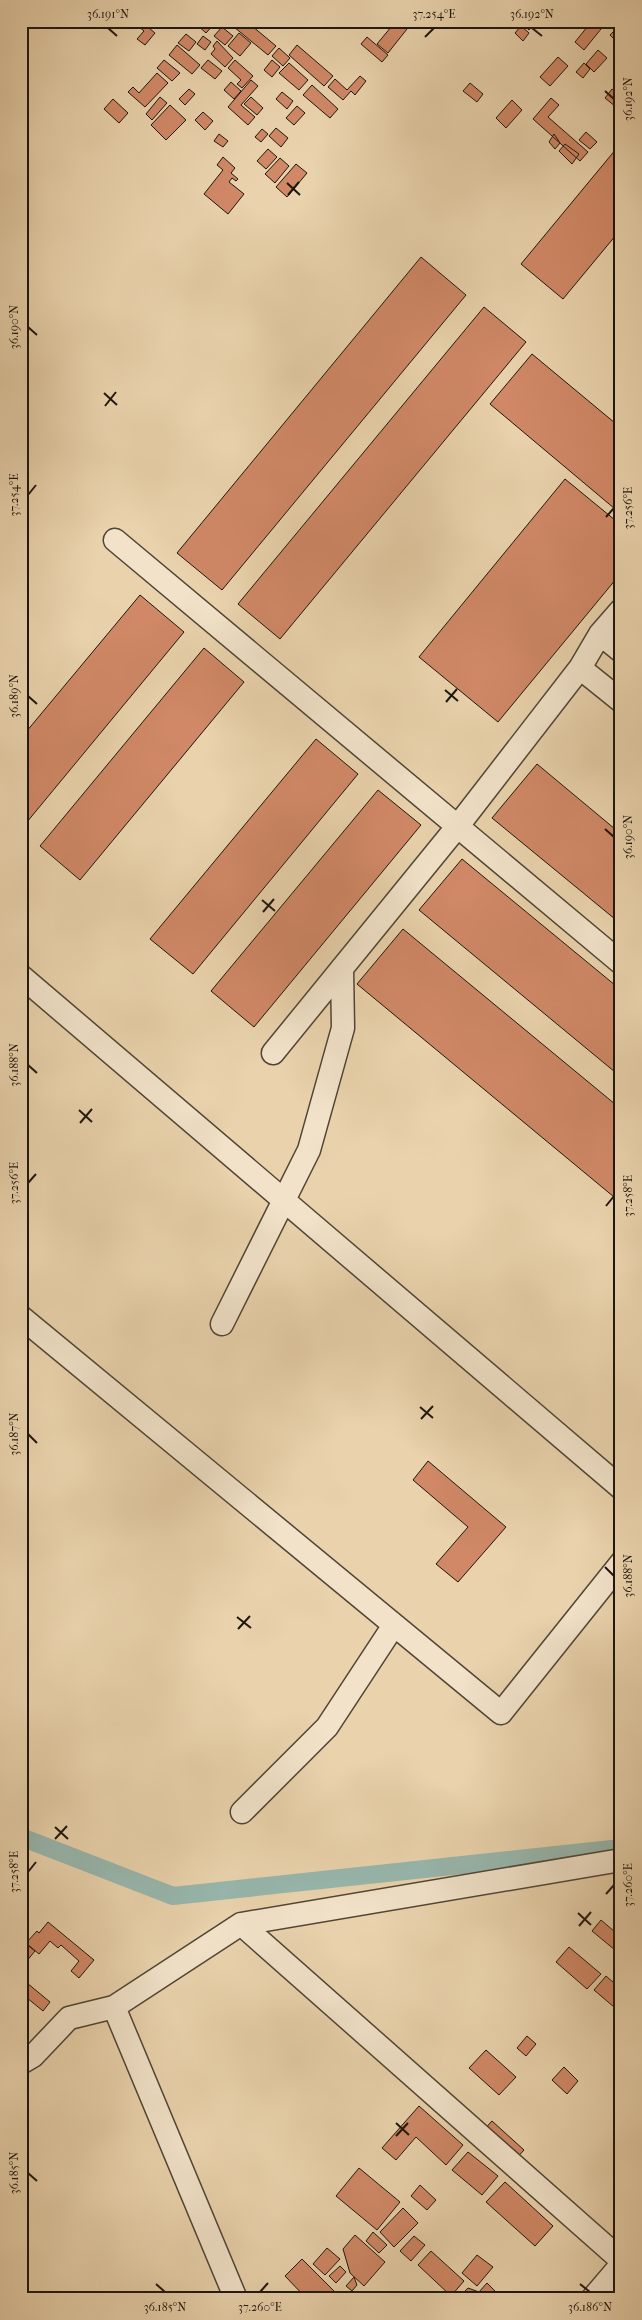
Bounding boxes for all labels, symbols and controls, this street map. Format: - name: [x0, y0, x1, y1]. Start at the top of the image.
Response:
- text: 36.191°N: [87, 7, 129, 21]
- text: 37.254°E: [413, 7, 455, 21]
- text: 36.192°N: [510, 7, 554, 21]
- text: 36.192°N: [621, 77, 635, 121]
- text: 36.190°N: [7, 305, 21, 349]
- text: 37.254°E: [7, 474, 21, 516]
- text: 37.256°E: [621, 487, 635, 529]
- text: 36.189°N: [7, 674, 21, 718]
- text: 36.190°N: [621, 815, 635, 859]
- text: 36.188°N: [7, 1043, 21, 1087]
- text: 37.256°E: [7, 1162, 21, 1204]
- text: 37.258°E: [621, 1175, 635, 1217]
- text: 36.187°N: [7, 1412, 21, 1456]
- text: 36.188°N: [621, 1554, 635, 1598]
- text: 37.258°E: [7, 1851, 21, 1893]
- text: 37.260°E: [621, 1863, 635, 1907]
- text: 36.185°N: [7, 2152, 21, 2194]
- text: 36.185°N: [144, 2300, 186, 2314]
- text: 37.260°E: [238, 2300, 282, 2314]
- text: 36.186°N: [568, 2300, 612, 2314]

